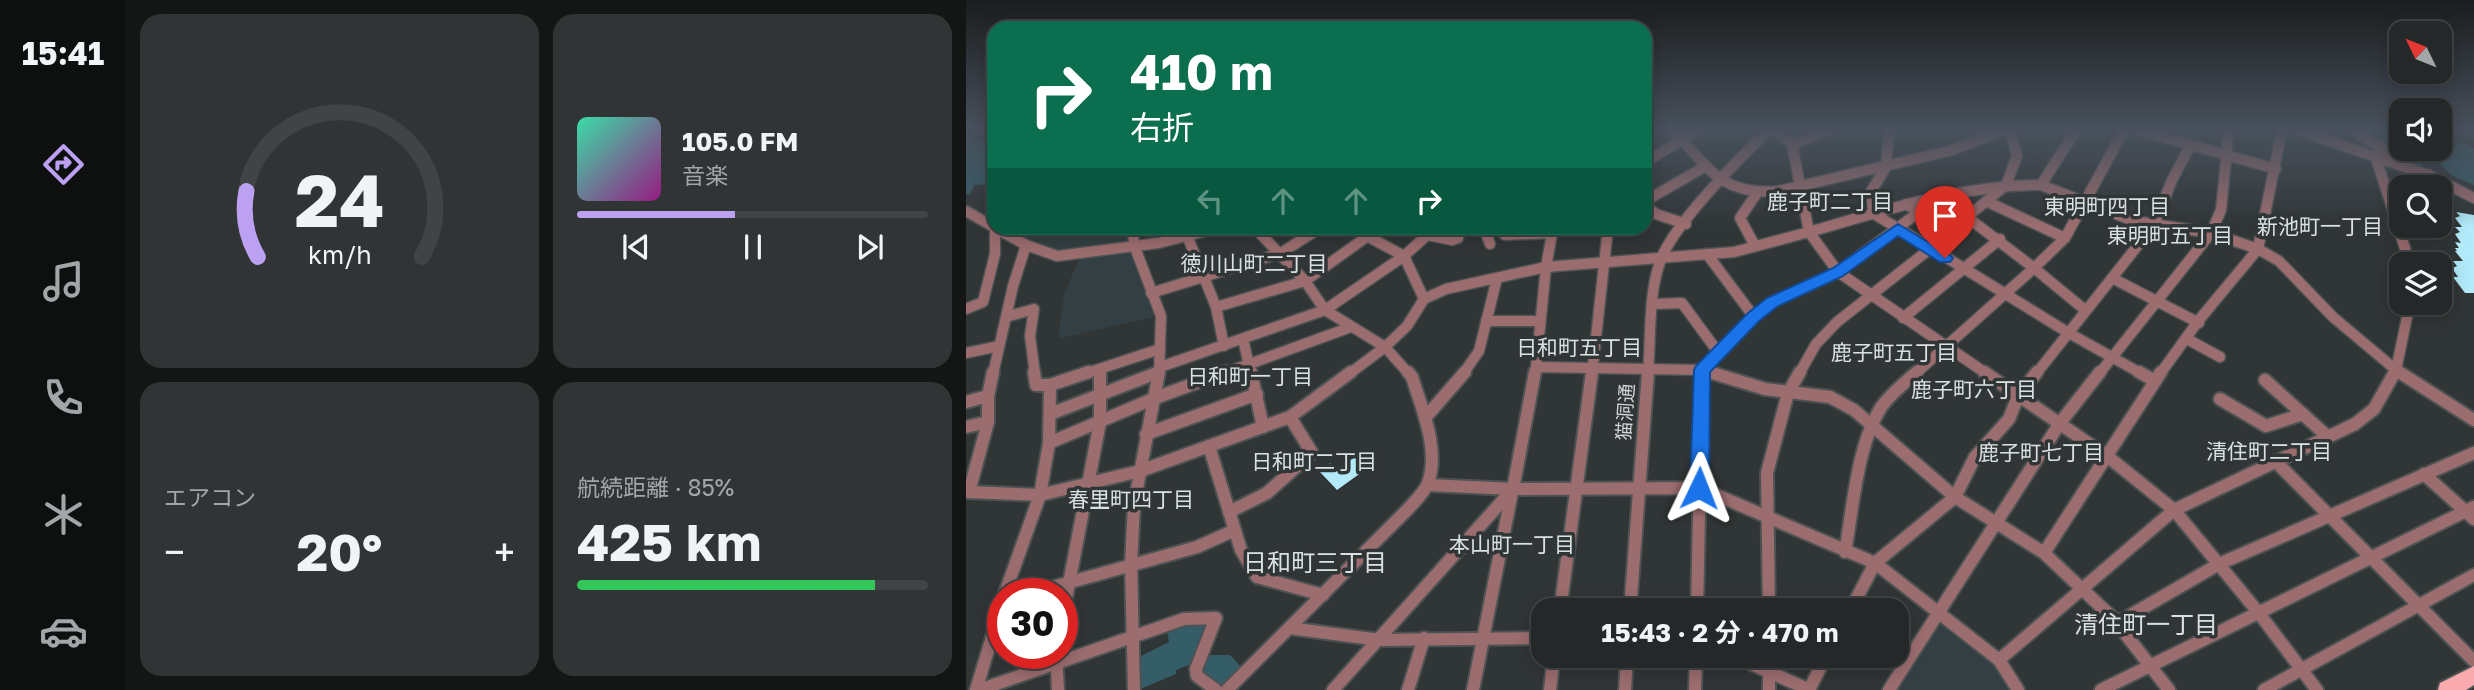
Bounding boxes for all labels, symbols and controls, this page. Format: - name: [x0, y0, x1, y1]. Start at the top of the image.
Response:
- north arrow: [2389, 21, 2452, 84]
- map controls: [2389, 21, 2452, 315]
- text: 15:41: [22, 34, 104, 72]
- text: 410 m: [1130, 42, 1273, 101]
- icon: right: [1015, 49, 1106, 140]
- button: sound: [2389, 98, 2452, 161]
- text: 右折: [1130, 108, 1194, 146]
- text: 105.0 FM: [682, 126, 798, 157]
- icon: directions: [39, 140, 88, 189]
- text: 24: [295, 157, 384, 244]
- text: 音楽: [682, 161, 728, 189]
- button: search: [2389, 175, 2452, 238]
- icon: left: [1191, 182, 1229, 220]
- icon: ahead: [1264, 182, 1302, 220]
- icon: ahead: [1337, 182, 1375, 220]
- icon: right: [1410, 182, 1448, 220]
- pin: [1915, 186, 1975, 258]
- district label: 鹿子町二丁目: [1767, 188, 1893, 214]
- district label: 東明町四丁目: [2044, 193, 2170, 219]
- icon: arrive: [1926, 197, 1964, 235]
- district label: 新池町一丁目: [2257, 213, 2383, 239]
- district label: 東明町五丁目: [2107, 222, 2233, 248]
- icon: previous: [617, 228, 655, 266]
- icon: pause: [734, 228, 772, 266]
- icon: next: [851, 228, 889, 266]
- text: km/h: [308, 239, 371, 270]
- district label: 徳川山町二丁目: [1181, 250, 1328, 276]
- button: layers: [2389, 252, 2452, 315]
- icon: music: [39, 257, 88, 306]
- district label: 日和町五丁目: [1516, 334, 1642, 360]
- district label: 鹿子町五丁目: [1831, 339, 1957, 365]
- district label: 日和町一丁目: [1187, 363, 1313, 389]
- icon: phone: [39, 373, 88, 422]
- district label: 鹿子町六丁目: [1911, 376, 2037, 402]
- street label: 猫洞通: [1611, 383, 1638, 441]
- district label: 清住町二丁目: [2206, 438, 2332, 464]
- district label: 鹿子町七丁目: [1978, 439, 2104, 465]
- district label: 日和町二丁目: [1251, 448, 1377, 474]
- position arrow: [1662, 451, 1736, 525]
- text: 航続距離 · 85%: [577, 473, 734, 501]
- text: エアコン: [164, 483, 256, 511]
- district label: 春里町四丁目: [1068, 486, 1194, 512]
- icon: climate: [39, 490, 88, 539]
- text: 425 km: [577, 510, 762, 572]
- text: 20°: [297, 520, 382, 582]
- text: −: [164, 529, 185, 574]
- text: +: [494, 529, 515, 574]
- district label: 本山町一丁目: [1449, 531, 1575, 557]
- district label: 日和町三丁目: [1243, 547, 1387, 576]
- speed limit sign: 30: [987, 578, 1078, 669]
- icon: car: [39, 607, 88, 656]
- district label: 清住町一丁目: [2074, 609, 2218, 638]
- text: 15:43 · 2 分 · 470 m: [1601, 617, 1839, 648]

